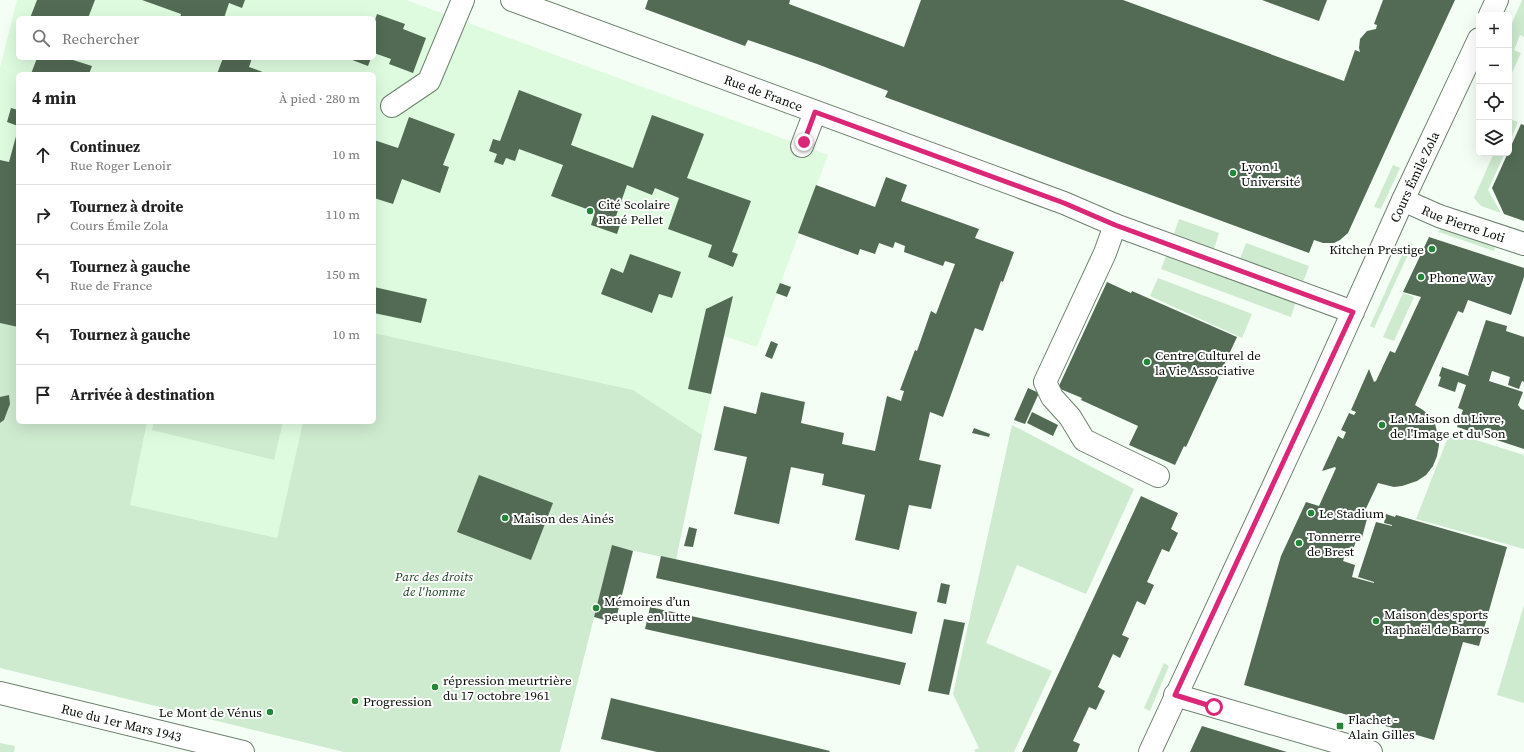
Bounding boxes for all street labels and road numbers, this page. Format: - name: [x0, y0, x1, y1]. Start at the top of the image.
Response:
- street label: Rue de France: [722, 71, 805, 115]
- street label: Cours Émile Zola: [1386, 128, 1443, 225]
- street label: Rue Pierre Loti: [1419, 201, 1507, 246]
- street label: Rue du 1er Mars 1943: [60, 700, 183, 746]

